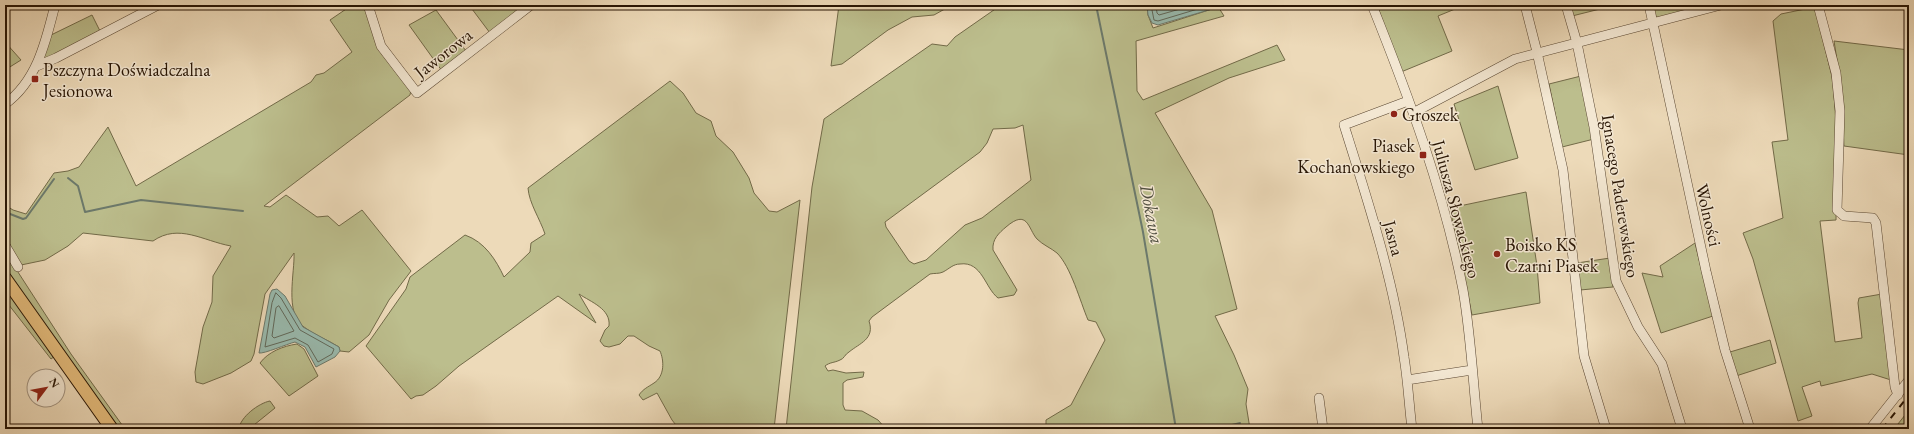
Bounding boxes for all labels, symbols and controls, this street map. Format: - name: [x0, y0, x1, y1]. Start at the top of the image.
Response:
- street label: Jaworowa: [408, 23, 477, 84]
- place label: Pszczyna Doświadczalna Jesionowa: [41, 58, 211, 102]
- marker: Pszczyna Doświadczalna Jesionowa: [30, 74, 40, 84]
- place label: Groszek: [1402, 103, 1459, 126]
- marker: Groszek: [1389, 109, 1399, 119]
- street label: Ignacego Paderewskiego: [1597, 113, 1645, 279]
- place label: Piasek Kochanowskiego: [1297, 134, 1416, 178]
- street label: Juliusza Słowackiego: [1427, 135, 1487, 281]
- marker: Piasek Kochanowskiego: [1418, 150, 1428, 160]
- water label: Dokawa: [1134, 181, 1170, 246]
- street label: Wolności: [1691, 181, 1727, 249]
- street label: Jasna: [1378, 216, 1410, 259]
- place label: Boisko KS Czarni Piasek: [1505, 233, 1599, 277]
- marker: Boisko KS Czarni Piasek: [1492, 249, 1502, 259]
- north arrow: [26, 368, 66, 408]
- text: N: [46, 375, 63, 390]

